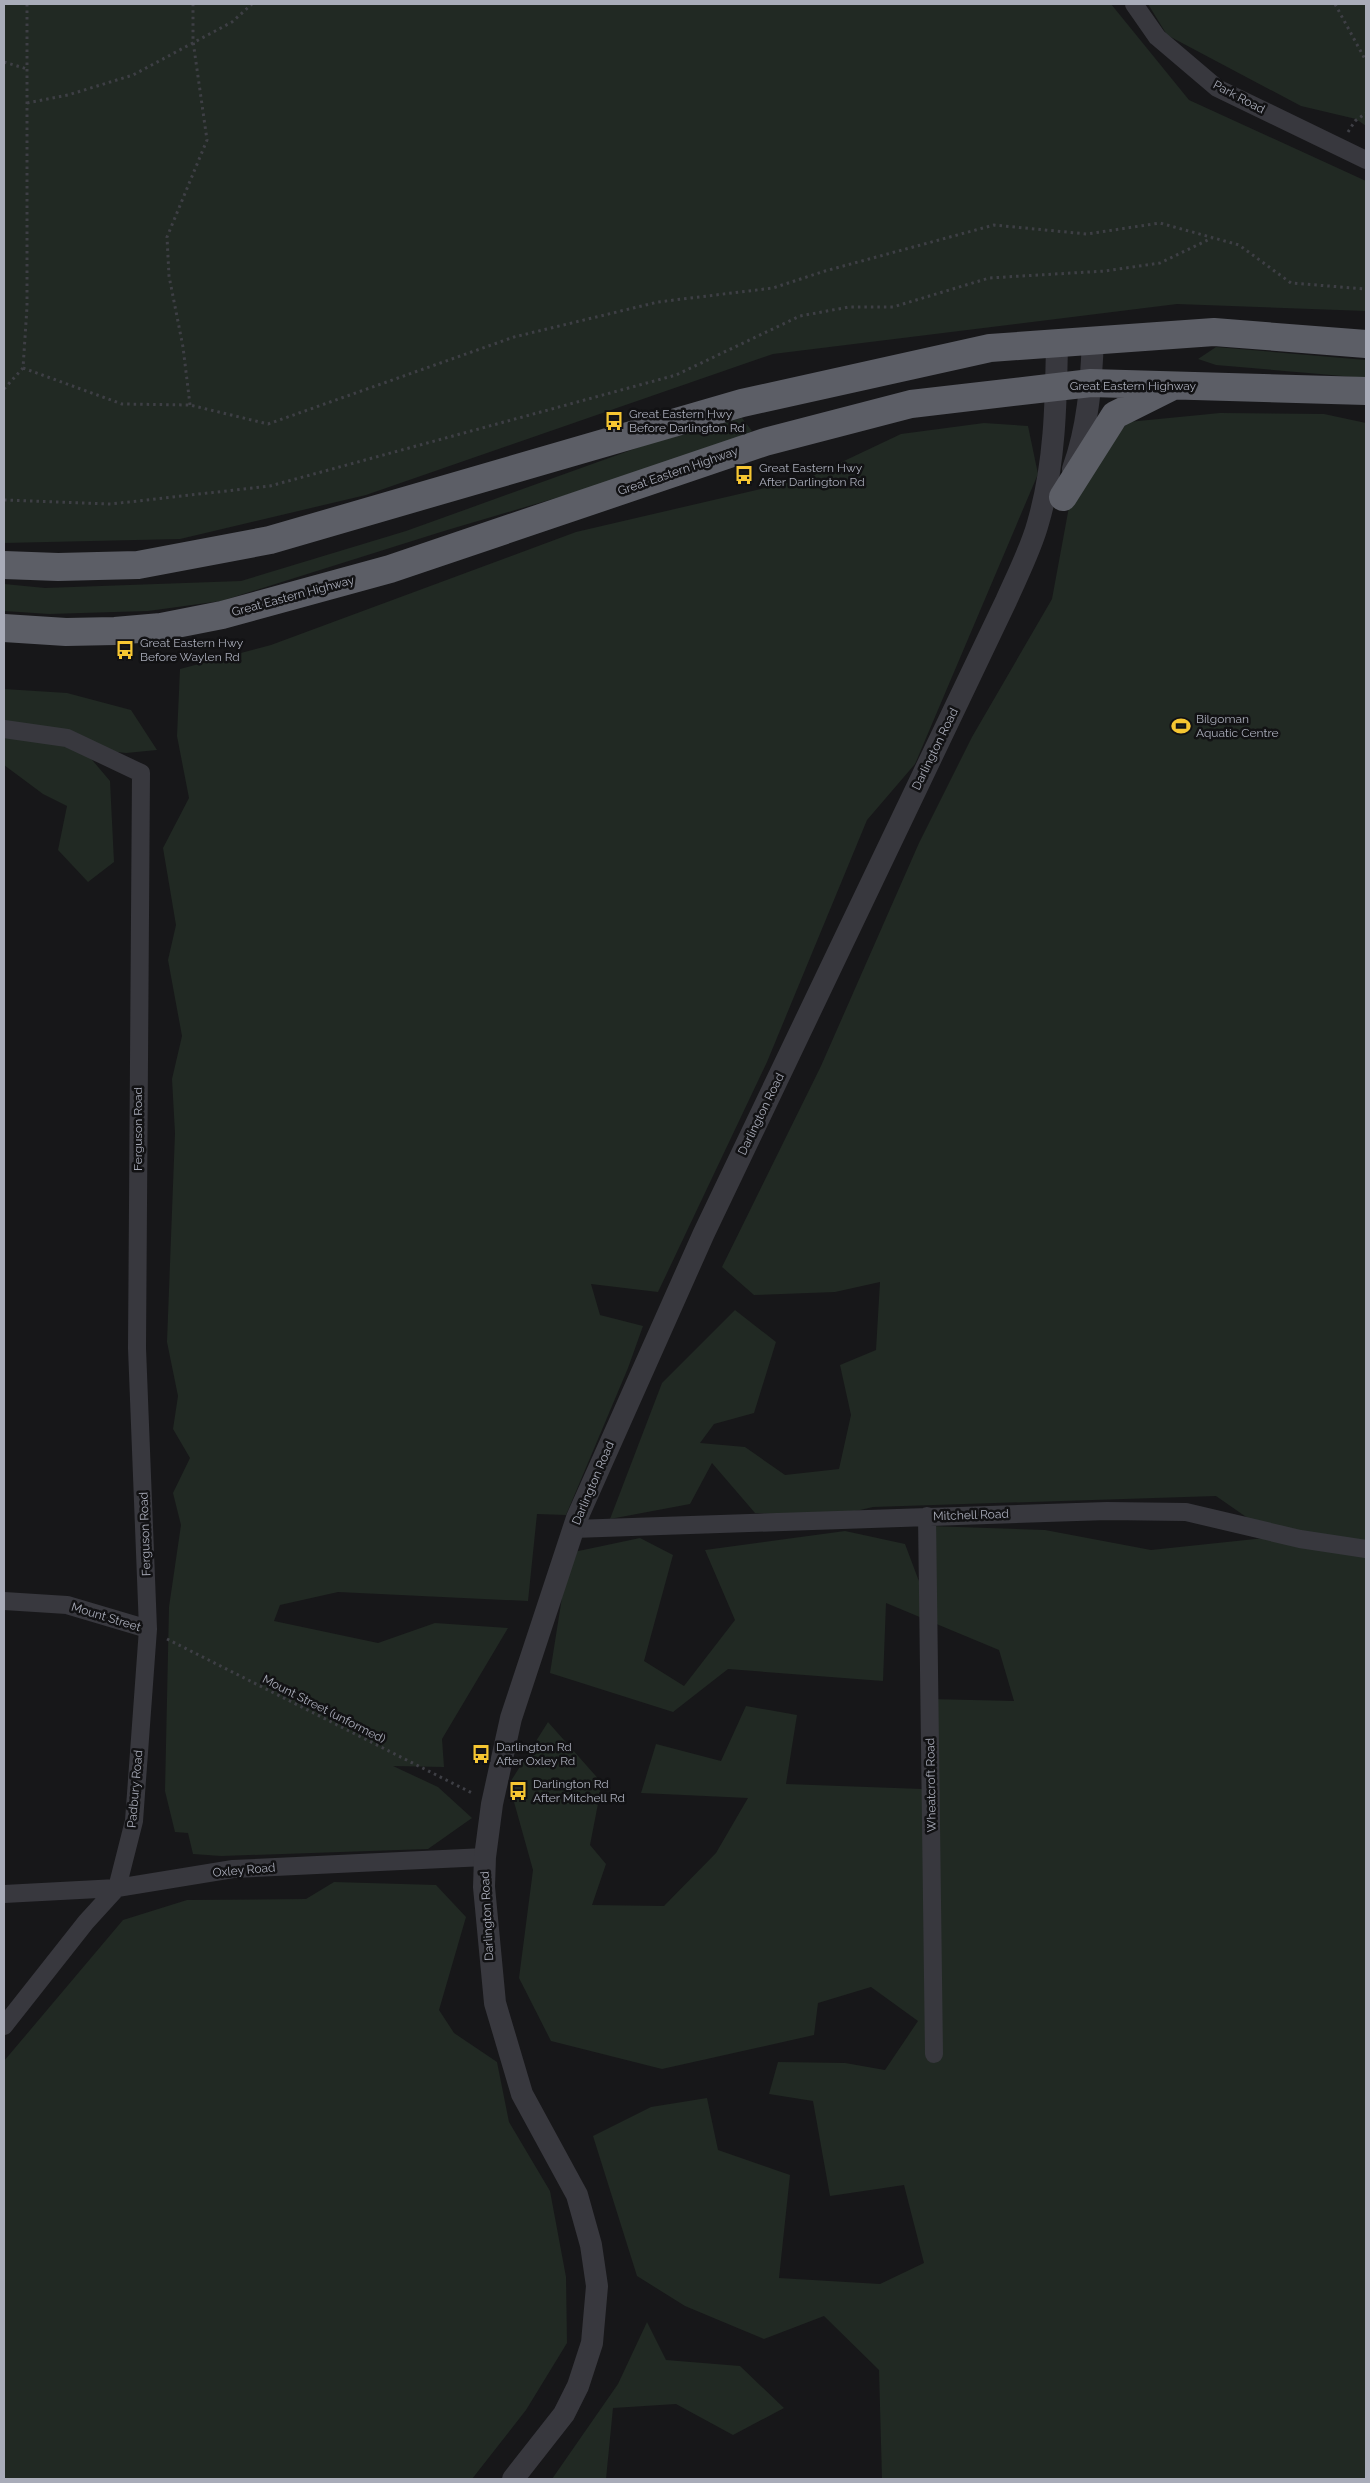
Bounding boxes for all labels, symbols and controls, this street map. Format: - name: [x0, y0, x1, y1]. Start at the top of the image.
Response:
- street label: Park Road: [1211, 78, 1267, 116]
- street label: Great Eastern Highway: [1070, 379, 1197, 393]
- place label: Great Eastern Hwy Before Darlington Rd: [629, 407, 745, 435]
- bus stop icon: Great Eastern Hwy Before Darlington Rd: [603, 410, 625, 432]
- street label: Great Eastern Highway: [616, 444, 740, 498]
- place label: Great Eastern Hwy After Darlington Rd: [759, 461, 865, 489]
- bus stop icon: Great Eastern Hwy After Darlington Rd: [733, 464, 755, 486]
- street label: Great Eastern Highway: [230, 573, 356, 619]
- place label: Great Eastern Hwy Before Waylen Rd: [140, 636, 244, 664]
- bus stop icon: Great Eastern Hwy Before Waylen Rd: [114, 639, 136, 661]
- street label: Darlington Road: [909, 706, 961, 792]
- place label: Bilgoman Aquatic Centre: [1196, 712, 1279, 740]
- sports icon: Bilgoman Aquatic Centre: [1170, 715, 1192, 737]
- street label: Darlington Road: [735, 1071, 787, 1157]
- street label: Ferguson Road: [131, 1087, 145, 1171]
- street label: Darlington Road: [569, 1439, 617, 1527]
- street label: Ferguson Road: [137, 1492, 153, 1576]
- street label: Mitchell Road: [933, 1507, 1009, 1523]
- street label: Mount Street: [70, 1600, 142, 1634]
- street label: Mount Street (unformed): [260, 1672, 388, 1746]
- street label: Wheatcroft Road: [923, 1738, 939, 1832]
- place label: Darlington Rd After Oxley Rd: [496, 1740, 575, 1768]
- bus stop icon: Darlington Rd After Oxley Rd: [470, 1743, 492, 1765]
- street label: Padbury Road: [125, 1749, 145, 1829]
- place label: Darlington Rd After Mitchell Rd: [533, 1777, 625, 1805]
- bus stop icon: Darlington Rd After Mitchell Rd: [507, 1780, 529, 1802]
- street label: Oxley Road: [212, 1860, 276, 1880]
- street label: Darlington Road: [478, 1871, 496, 1961]

